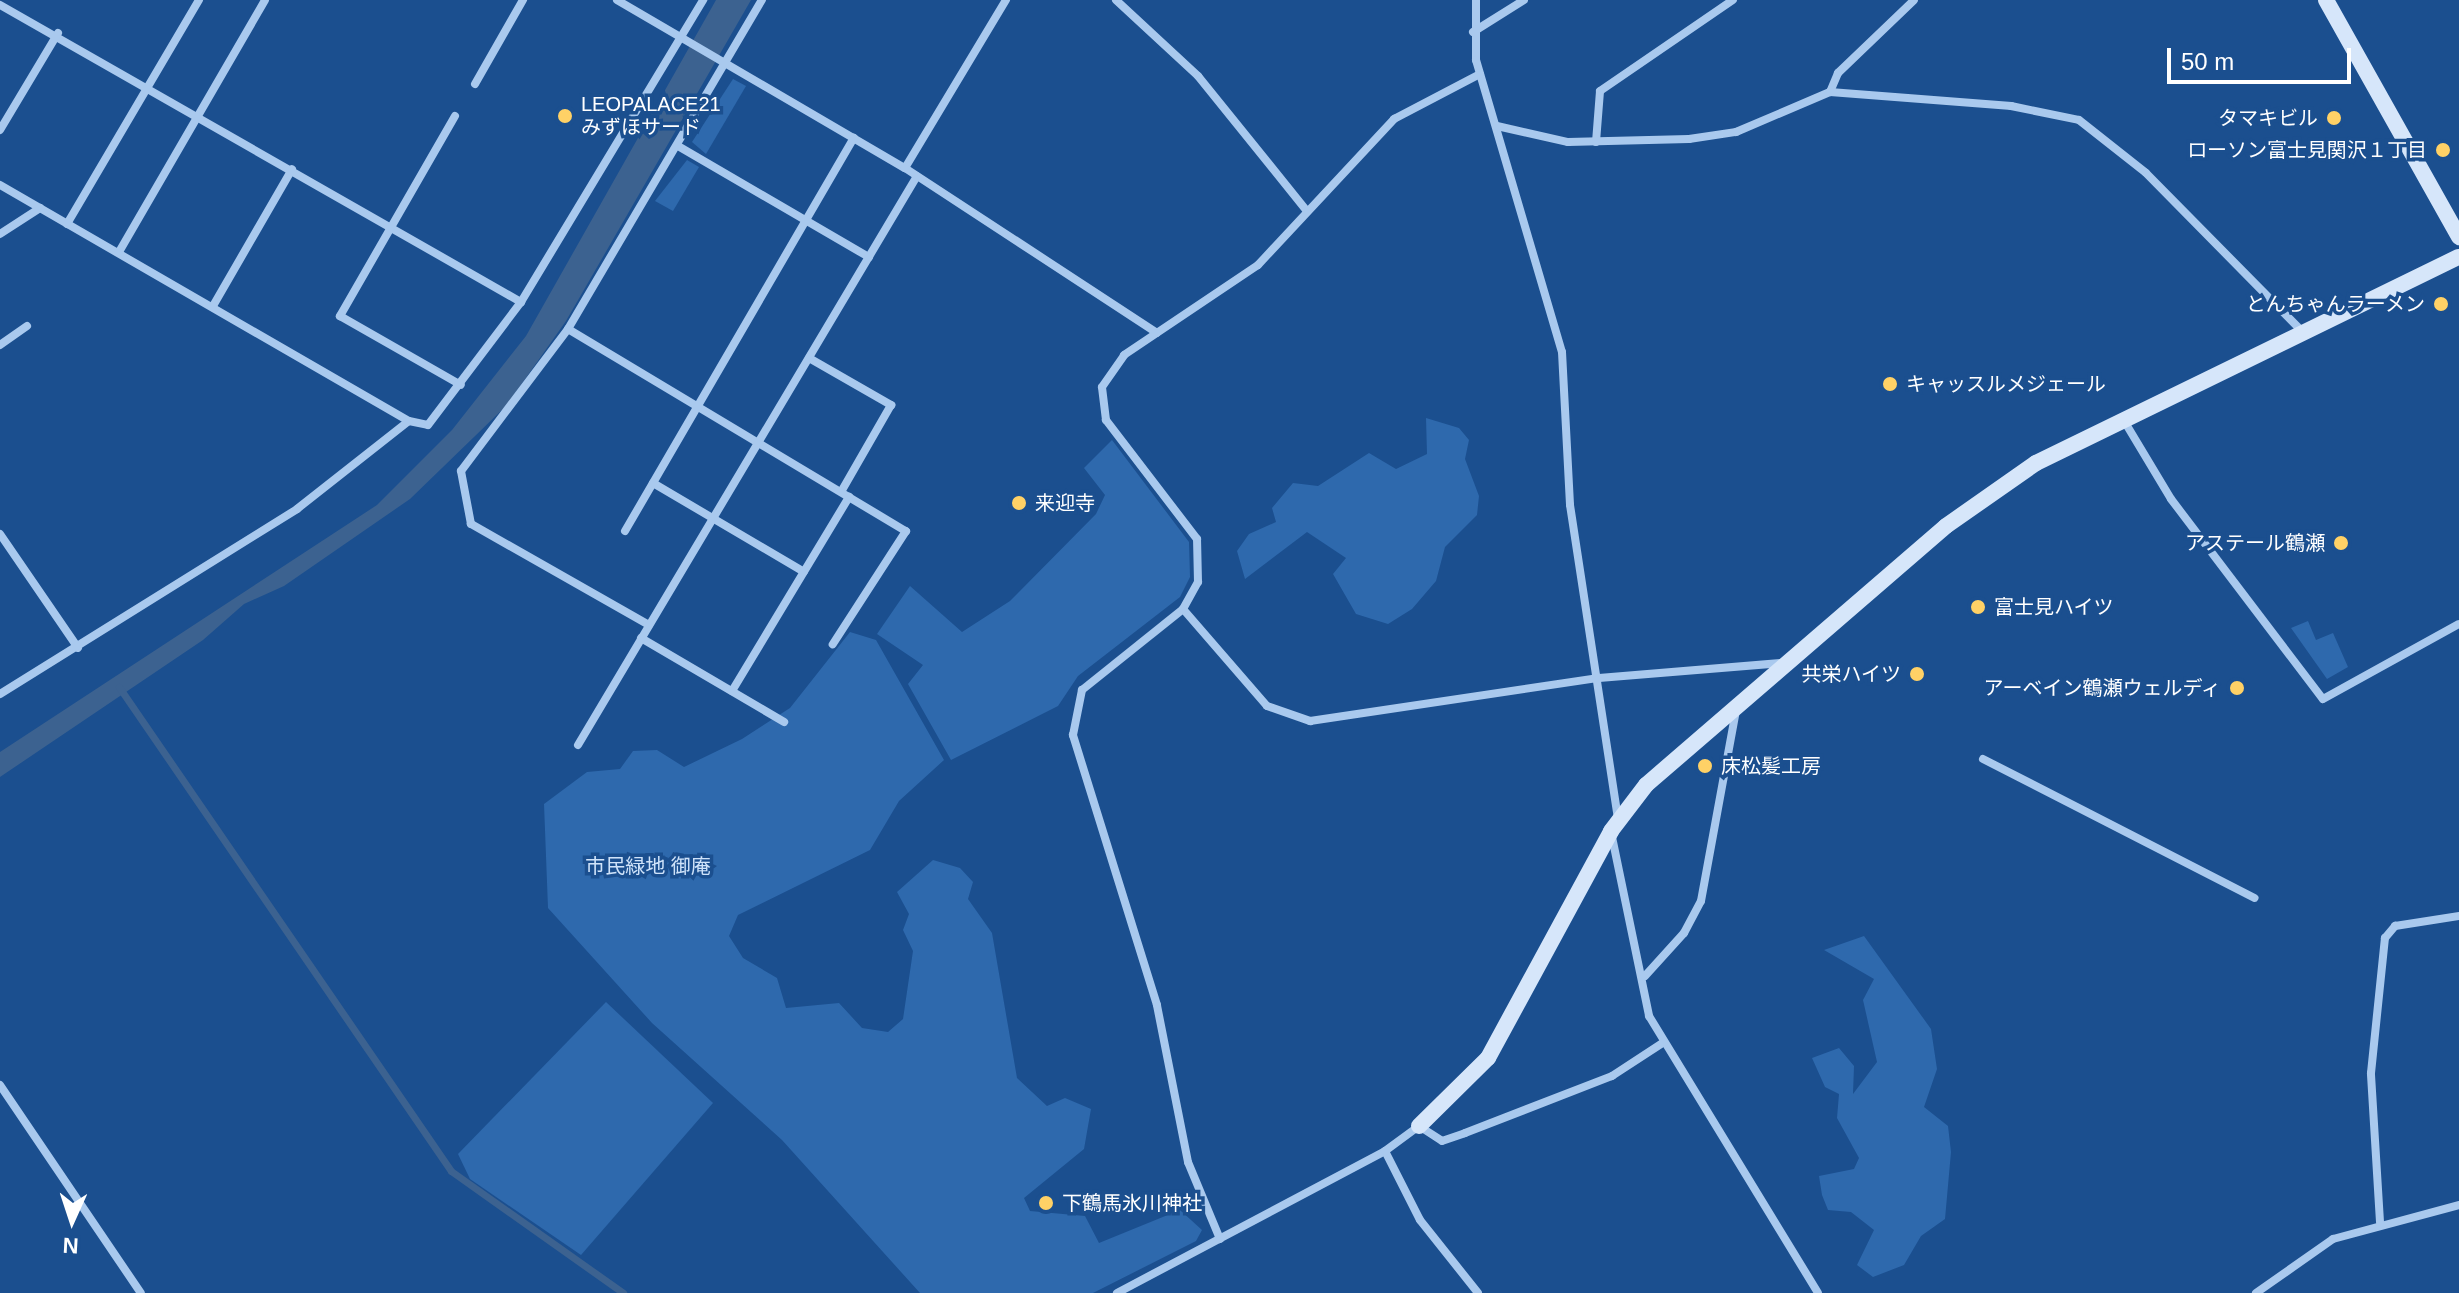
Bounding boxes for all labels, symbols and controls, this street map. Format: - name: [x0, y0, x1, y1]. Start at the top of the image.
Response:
- scale bar: [2171, 32, 2355, 82]
- text: 50 m: [2181, 48, 2234, 75]
- place label: LEOPALACE21 みずほサード: [581, 92, 721, 139]
- place label: タマキビル: [2218, 106, 2318, 130]
- marker: LEOPALACE21 みずほサード: [556, 107, 574, 125]
- marker: タマキビル: [2325, 109, 2343, 127]
- place label: ローソン富士見関沢１丁目: [2187, 138, 2427, 162]
- marker: ローソン富士見関沢１丁目: [2434, 141, 2452, 159]
- place label: とんちゃんラーメン: [2245, 292, 2425, 316]
- marker: とんちゃんラーメン: [2432, 295, 2450, 313]
- place label: キャッスルメジェール: [1906, 372, 2106, 396]
- marker: キャッスルメジェール: [1881, 375, 1899, 393]
- place label: 来迎寺: [1035, 491, 1095, 515]
- marker: 来迎寺: [1010, 494, 1028, 512]
- place label: アステール鶴瀬: [2185, 531, 2325, 555]
- marker: アステール鶴瀬: [2332, 534, 2350, 552]
- place label: 富士見ハイツ: [1994, 595, 2114, 619]
- marker: 富士見ハイツ: [1969, 598, 1987, 616]
- place label: 共栄ハイツ: [1801, 662, 1901, 686]
- marker: 共栄ハイツ: [1908, 665, 1926, 683]
- place label: アーベイン鶴瀬ウェルディ: [1982, 676, 2221, 700]
- marker: アーベイン鶴瀬ウェルディ: [2228, 679, 2246, 697]
- place label: 床松髪工房: [1721, 754, 1821, 778]
- marker: 床松髪工房: [1696, 757, 1714, 775]
- park label: 市民緑地 御庵: [585, 854, 711, 878]
- north arrow: [32, 1181, 112, 1261]
- place label: 下鶴馬氷川神社: [1062, 1191, 1202, 1215]
- marker: 下鶴馬氷川神社: [1037, 1194, 1055, 1212]
- text: N: [62, 1233, 79, 1258]

